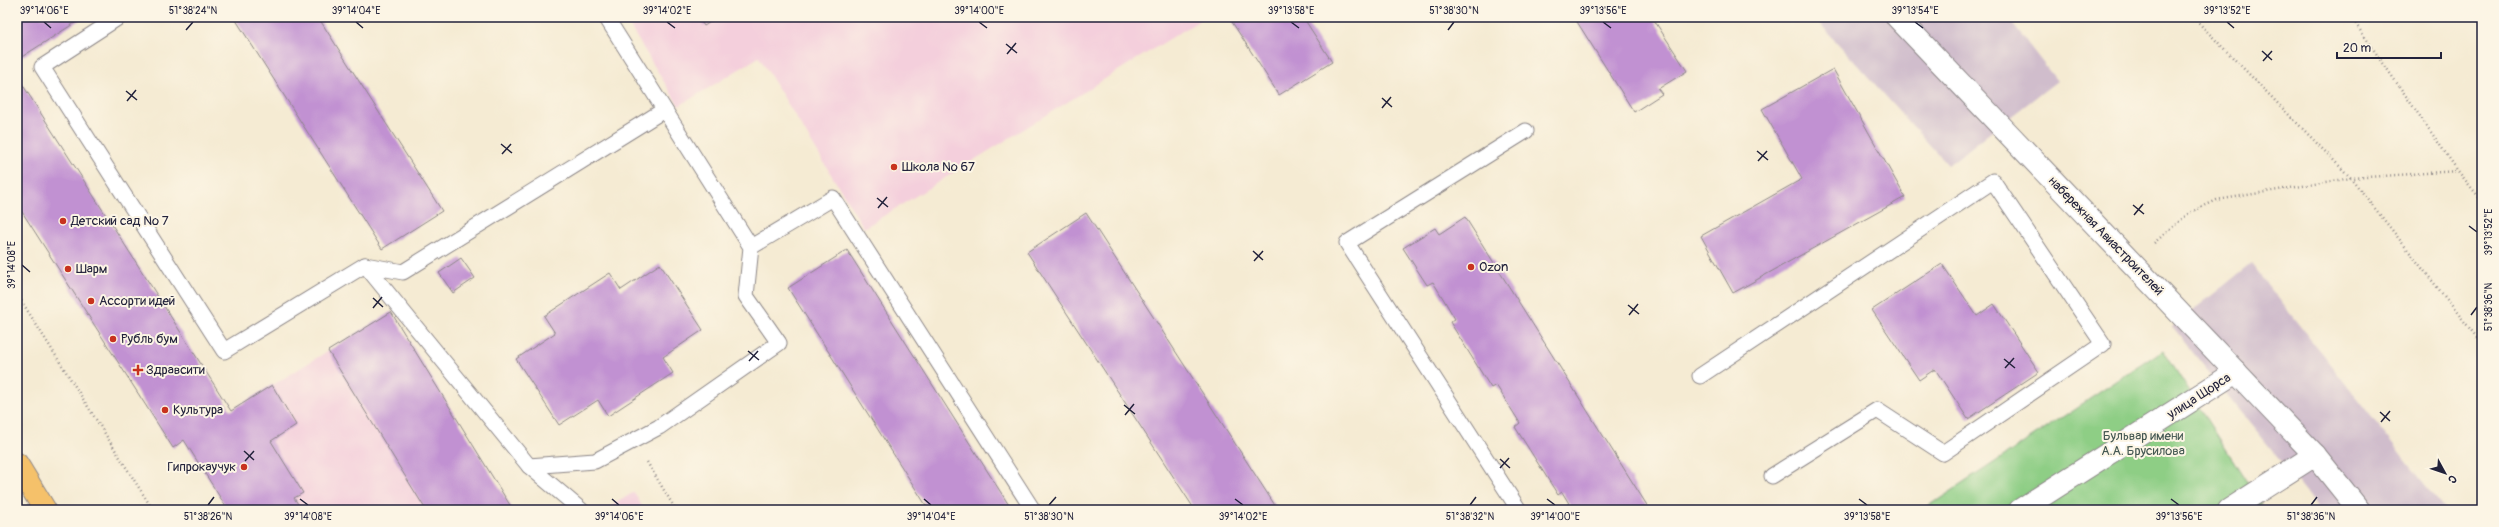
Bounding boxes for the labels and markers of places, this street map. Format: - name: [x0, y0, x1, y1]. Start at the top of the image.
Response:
- place label: Школа № 67: [902, 159, 975, 175]
- marker: Школа № 67: [889, 162, 899, 172]
- place label: Детский сад № 7: [70, 213, 169, 229]
- marker: Детский сад № 7: [58, 216, 68, 226]
- place label: Ozon: [1479, 259, 1508, 275]
- place label: Шарм: [76, 261, 107, 277]
- marker: Ozon: [1466, 262, 1476, 272]
- marker: Шарм: [63, 264, 73, 274]
- place label: Ассорти идей: [99, 293, 175, 309]
- marker: Ассорти идей: [86, 296, 96, 306]
- place label: Рубль бум: [121, 331, 178, 347]
- marker: Рубль бум: [108, 334, 118, 344]
- place label: Здравсити: [146, 362, 205, 378]
- marker: Здравсити: [133, 365, 143, 375]
- place label: Культура: [173, 402, 223, 418]
- marker: Культура: [160, 405, 170, 415]
- place label: Гипрокаучук: [167, 459, 236, 475]
- marker: Гипрокаучук: [239, 462, 249, 472]

